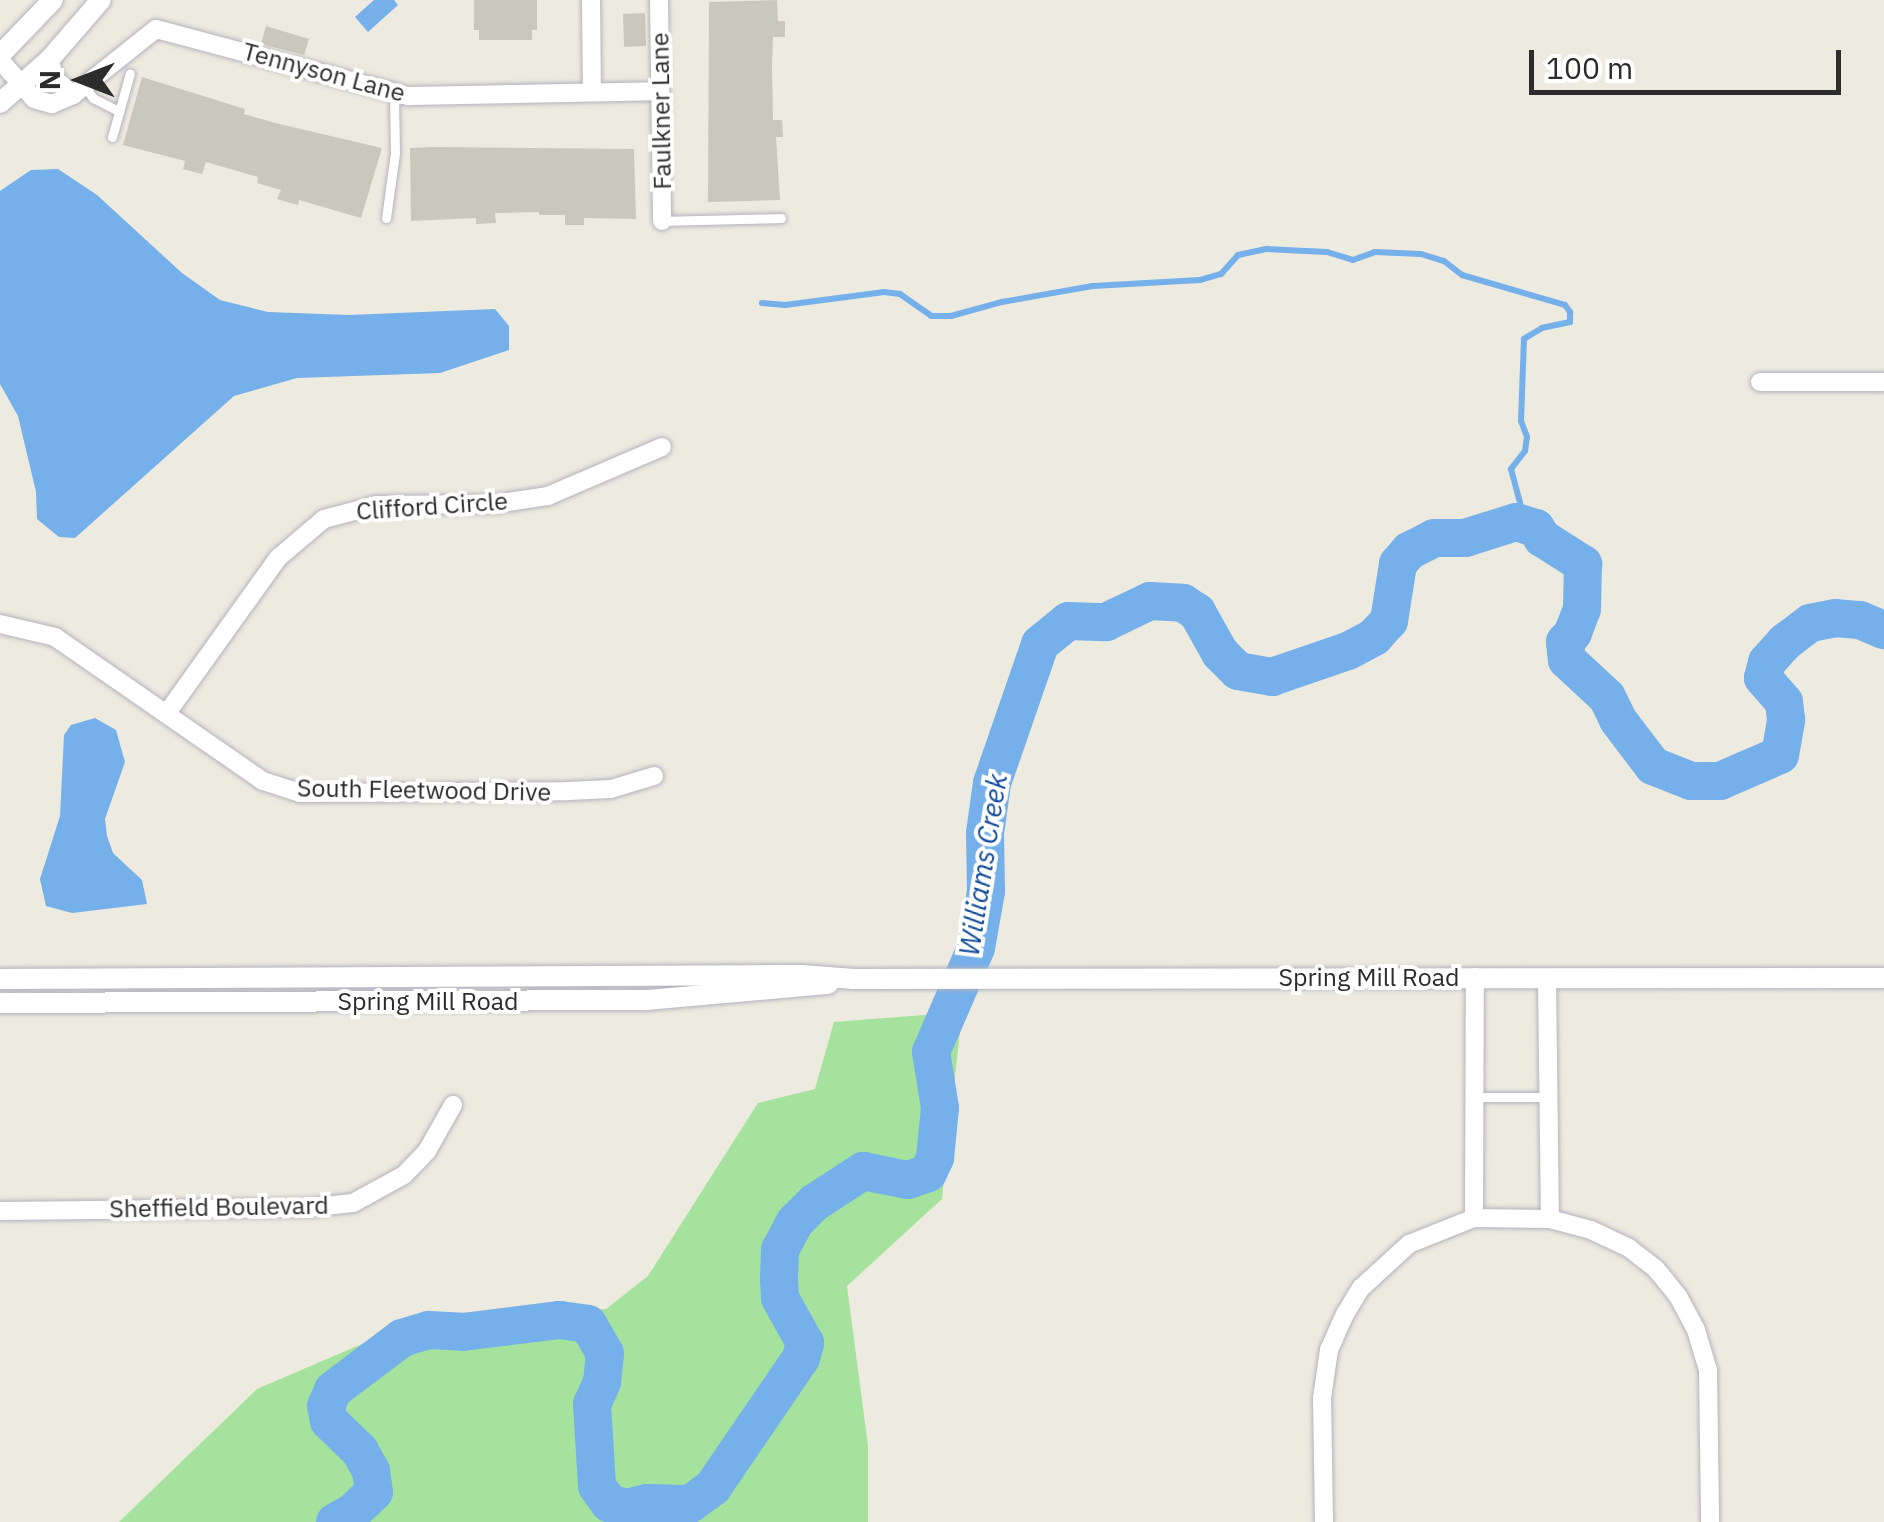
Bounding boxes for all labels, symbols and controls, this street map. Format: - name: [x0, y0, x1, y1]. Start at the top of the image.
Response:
- north arrow: [30, 30, 130, 130]
- scale bar: [1534, 30, 1846, 92]
- street label: Faulkner Lane: [645, 32, 677, 190]
- street label: Tennyson Lane: [239, 36, 409, 108]
- text: 100 m: [1546, 48, 1633, 87]
- text: N: [31, 70, 68, 90]
- street label: Clifford Circle: [355, 486, 509, 526]
- water label: Williams Creek: [952, 772, 1014, 958]
- street label: South Fleetwood Drive: [297, 773, 551, 807]
- street label: Spring Mill Road: [1278, 962, 1460, 992]
- street label: Spring Mill Road: [337, 986, 519, 1016]
- street label: Sheffield Boulevard: [109, 1190, 329, 1224]

